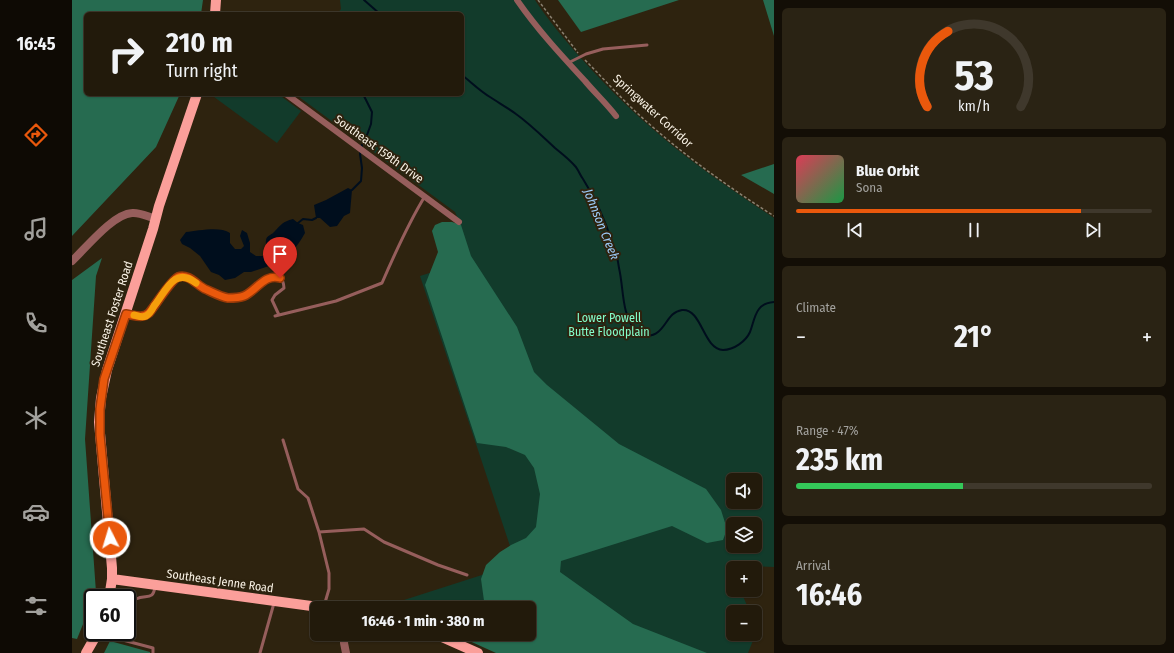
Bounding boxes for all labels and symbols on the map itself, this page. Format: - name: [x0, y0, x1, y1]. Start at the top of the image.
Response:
- street label: Springwater Corridor: [610, 72, 696, 151]
- street label: Southeast 159th Drive: [332, 112, 426, 186]
- water label: Johnson Creek: [580, 186, 623, 262]
- pin: [263, 237, 297, 278]
- street label: Southeast Foster Road: [88, 259, 136, 369]
- park label: Lower Powell Butte Floodplain: [568, 311, 650, 339]
- position arrow: [89, 517, 131, 559]
- street label: Southeast Jenne Road: [166, 567, 274, 595]
- speed limit sign: 60: [84, 589, 136, 641]

